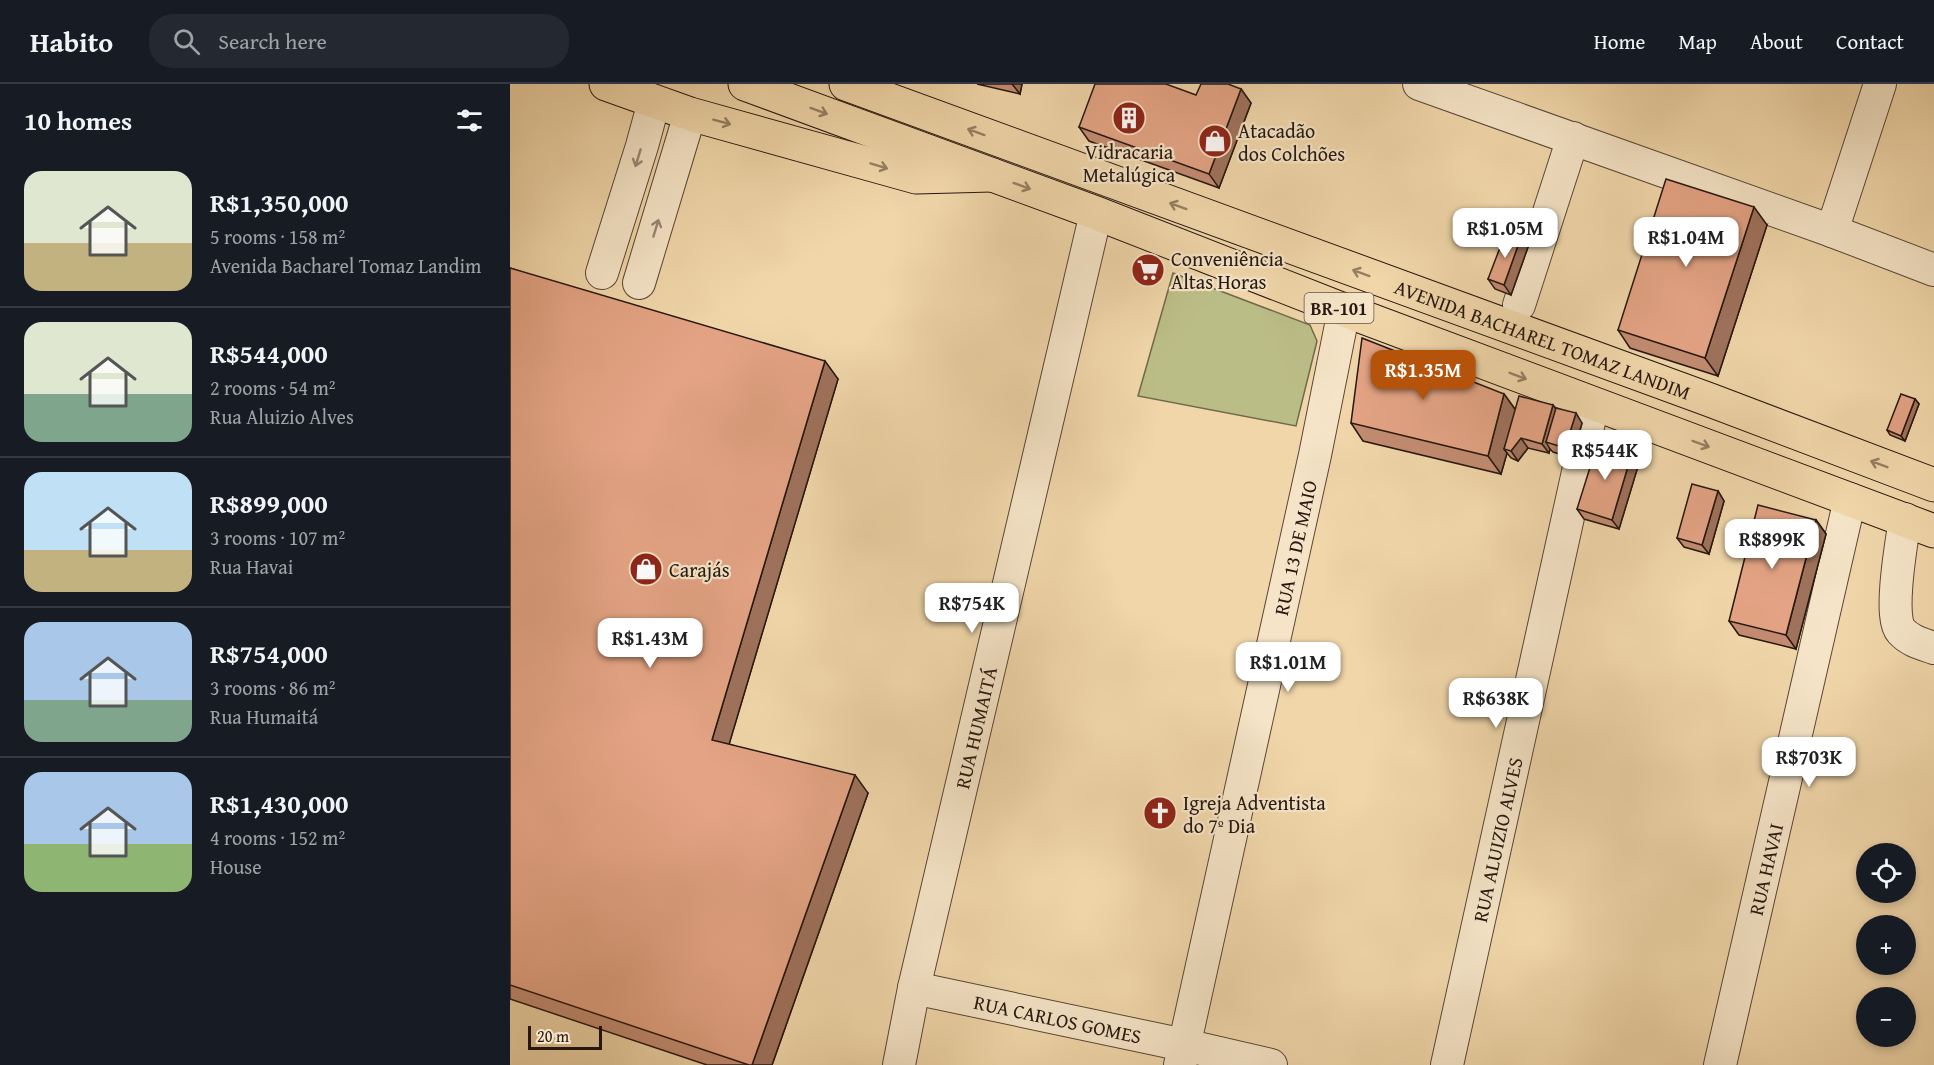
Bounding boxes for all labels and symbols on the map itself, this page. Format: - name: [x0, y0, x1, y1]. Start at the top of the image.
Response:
- building icon: Vidracaria Metalúgica: [1111, 100, 1147, 136]
- one-way arrow: [810, 107, 828, 118]
- place label: Atacadão dos Colchões: [1238, 116, 1345, 168]
- one-way arrow: [712, 117, 731, 128]
- shop icon: Atacadão dos Colchões: [1197, 123, 1233, 159]
- one-way arrow: [967, 125, 985, 136]
- place label: Vidracaria Metalúgica: [1083, 137, 1176, 189]
- one-way arrow: [632, 148, 643, 167]
- one-way arrow: [869, 161, 888, 172]
- one-way arrow: [1012, 181, 1031, 192]
- one-way arrow: [1169, 200, 1188, 211]
- pin: R$1.05M: [1450, 208, 1560, 259]
- pin: R$1.04M: [1631, 217, 1741, 268]
- one-way arrow: [652, 219, 663, 238]
- place label: Conveniência Altas Horas: [1171, 244, 1284, 296]
- supermarket icon: Conveniência Altas Horas: [1130, 252, 1166, 288]
- one-way arrow: [1353, 267, 1371, 278]
- street label: AVENIDA BACHAREL TOMAZ LANDIM: [1391, 271, 1695, 406]
- road number: BR-101: [1304, 293, 1374, 323]
- pin: R$1.35M: [1368, 350, 1478, 401]
- one-way arrow: [1508, 371, 1527, 382]
- pin: R$544K: [1556, 430, 1654, 481]
- one-way arrow: [1691, 439, 1710, 450]
- one-way arrow: [1870, 458, 1889, 469]
- street label: RUA 13 DE MAIO: [1266, 477, 1324, 618]
- pin: R$899K: [1723, 519, 1821, 570]
- shop icon: Carajás: [628, 551, 664, 587]
- place label: Carajás: [669, 555, 730, 584]
- pin: R$754K: [923, 583, 1021, 634]
- pin: R$1.43M: [595, 618, 705, 669]
- pin: R$1.01M: [1233, 642, 1343, 693]
- street label: RUA HUMAITÁ: [947, 663, 1004, 792]
- pin: R$638K: [1447, 678, 1545, 729]
- pin: R$703K: [1760, 737, 1858, 788]
- street label: RUA ALUIZIO ALVES: [1465, 754, 1529, 925]
- place label: Igreja Adventista do 7º Dia: [1183, 788, 1326, 840]
- church icon: Igreja Adventista do 7º Dia: [1142, 795, 1178, 831]
- street label: RUA HAVAI: [1740, 820, 1790, 918]
- street label: RUA CARLOS GOMES: [971, 987, 1144, 1050]
- scale bar: [528, 1023, 602, 1050]

